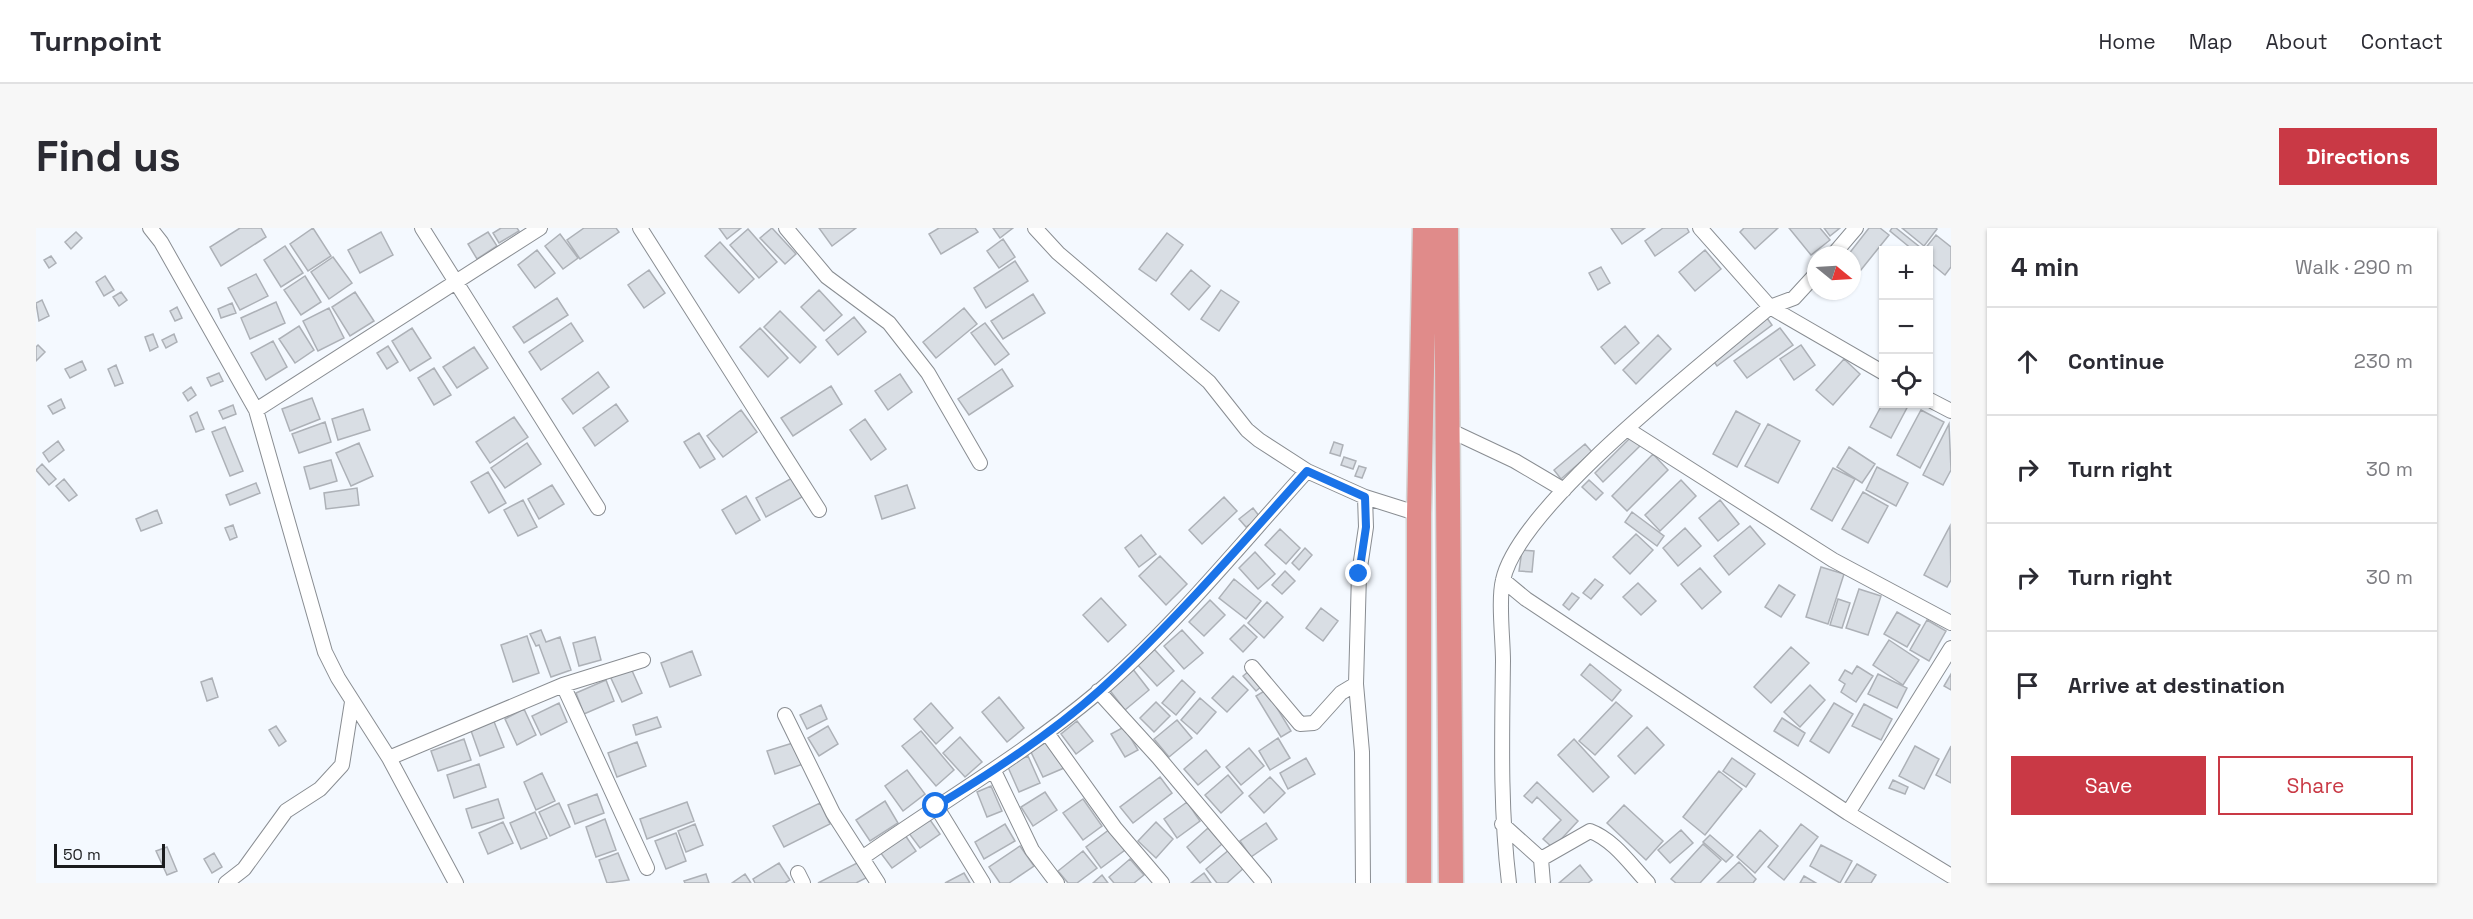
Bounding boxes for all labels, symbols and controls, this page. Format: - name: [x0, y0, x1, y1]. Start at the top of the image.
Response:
- text: Turnpoint: [30, 23, 162, 59]
- text: Home: [2098, 28, 2156, 55]
- text: Map: [2189, 28, 2233, 55]
- text: About: [2266, 28, 2328, 55]
- text: Contact: [2361, 28, 2443, 55]
- button: Directions: [2279, 128, 2437, 185]
- text: Find us: [36, 130, 181, 183]
- north arrow: [1807, 246, 1861, 300]
- map controls: [1879, 246, 1933, 408]
- button: +: [1879, 246, 1933, 300]
- text: 4 min: [2011, 250, 2079, 284]
- text: Walk · 290 m: [2295, 254, 2413, 280]
- button: −: [1879, 300, 1933, 354]
- icon: ahead: [2011, 345, 2044, 378]
- text: Continue: [2068, 347, 2164, 375]
- text: 230 m: [2354, 348, 2413, 374]
- button: locate: [1879, 354, 1933, 408]
- icon: right: [2011, 453, 2044, 486]
- text: Turn right: [2068, 455, 2173, 483]
- text: 30 m: [2366, 456, 2413, 482]
- route end: [1345, 560, 1371, 586]
- icon: right: [2011, 561, 2044, 594]
- text: Turn right: [2068, 563, 2173, 591]
- text: 30 m: [2366, 564, 2413, 590]
- icon: arrive: [2011, 669, 2044, 702]
- text: Arrive at destination: [2068, 671, 2285, 699]
- button: Save: [2011, 756, 2206, 815]
- button: Share: [2218, 756, 2413, 815]
- route start: [922, 792, 948, 818]
- scale bar: [54, 841, 165, 868]
- text: 50 m: [63, 844, 101, 865]

